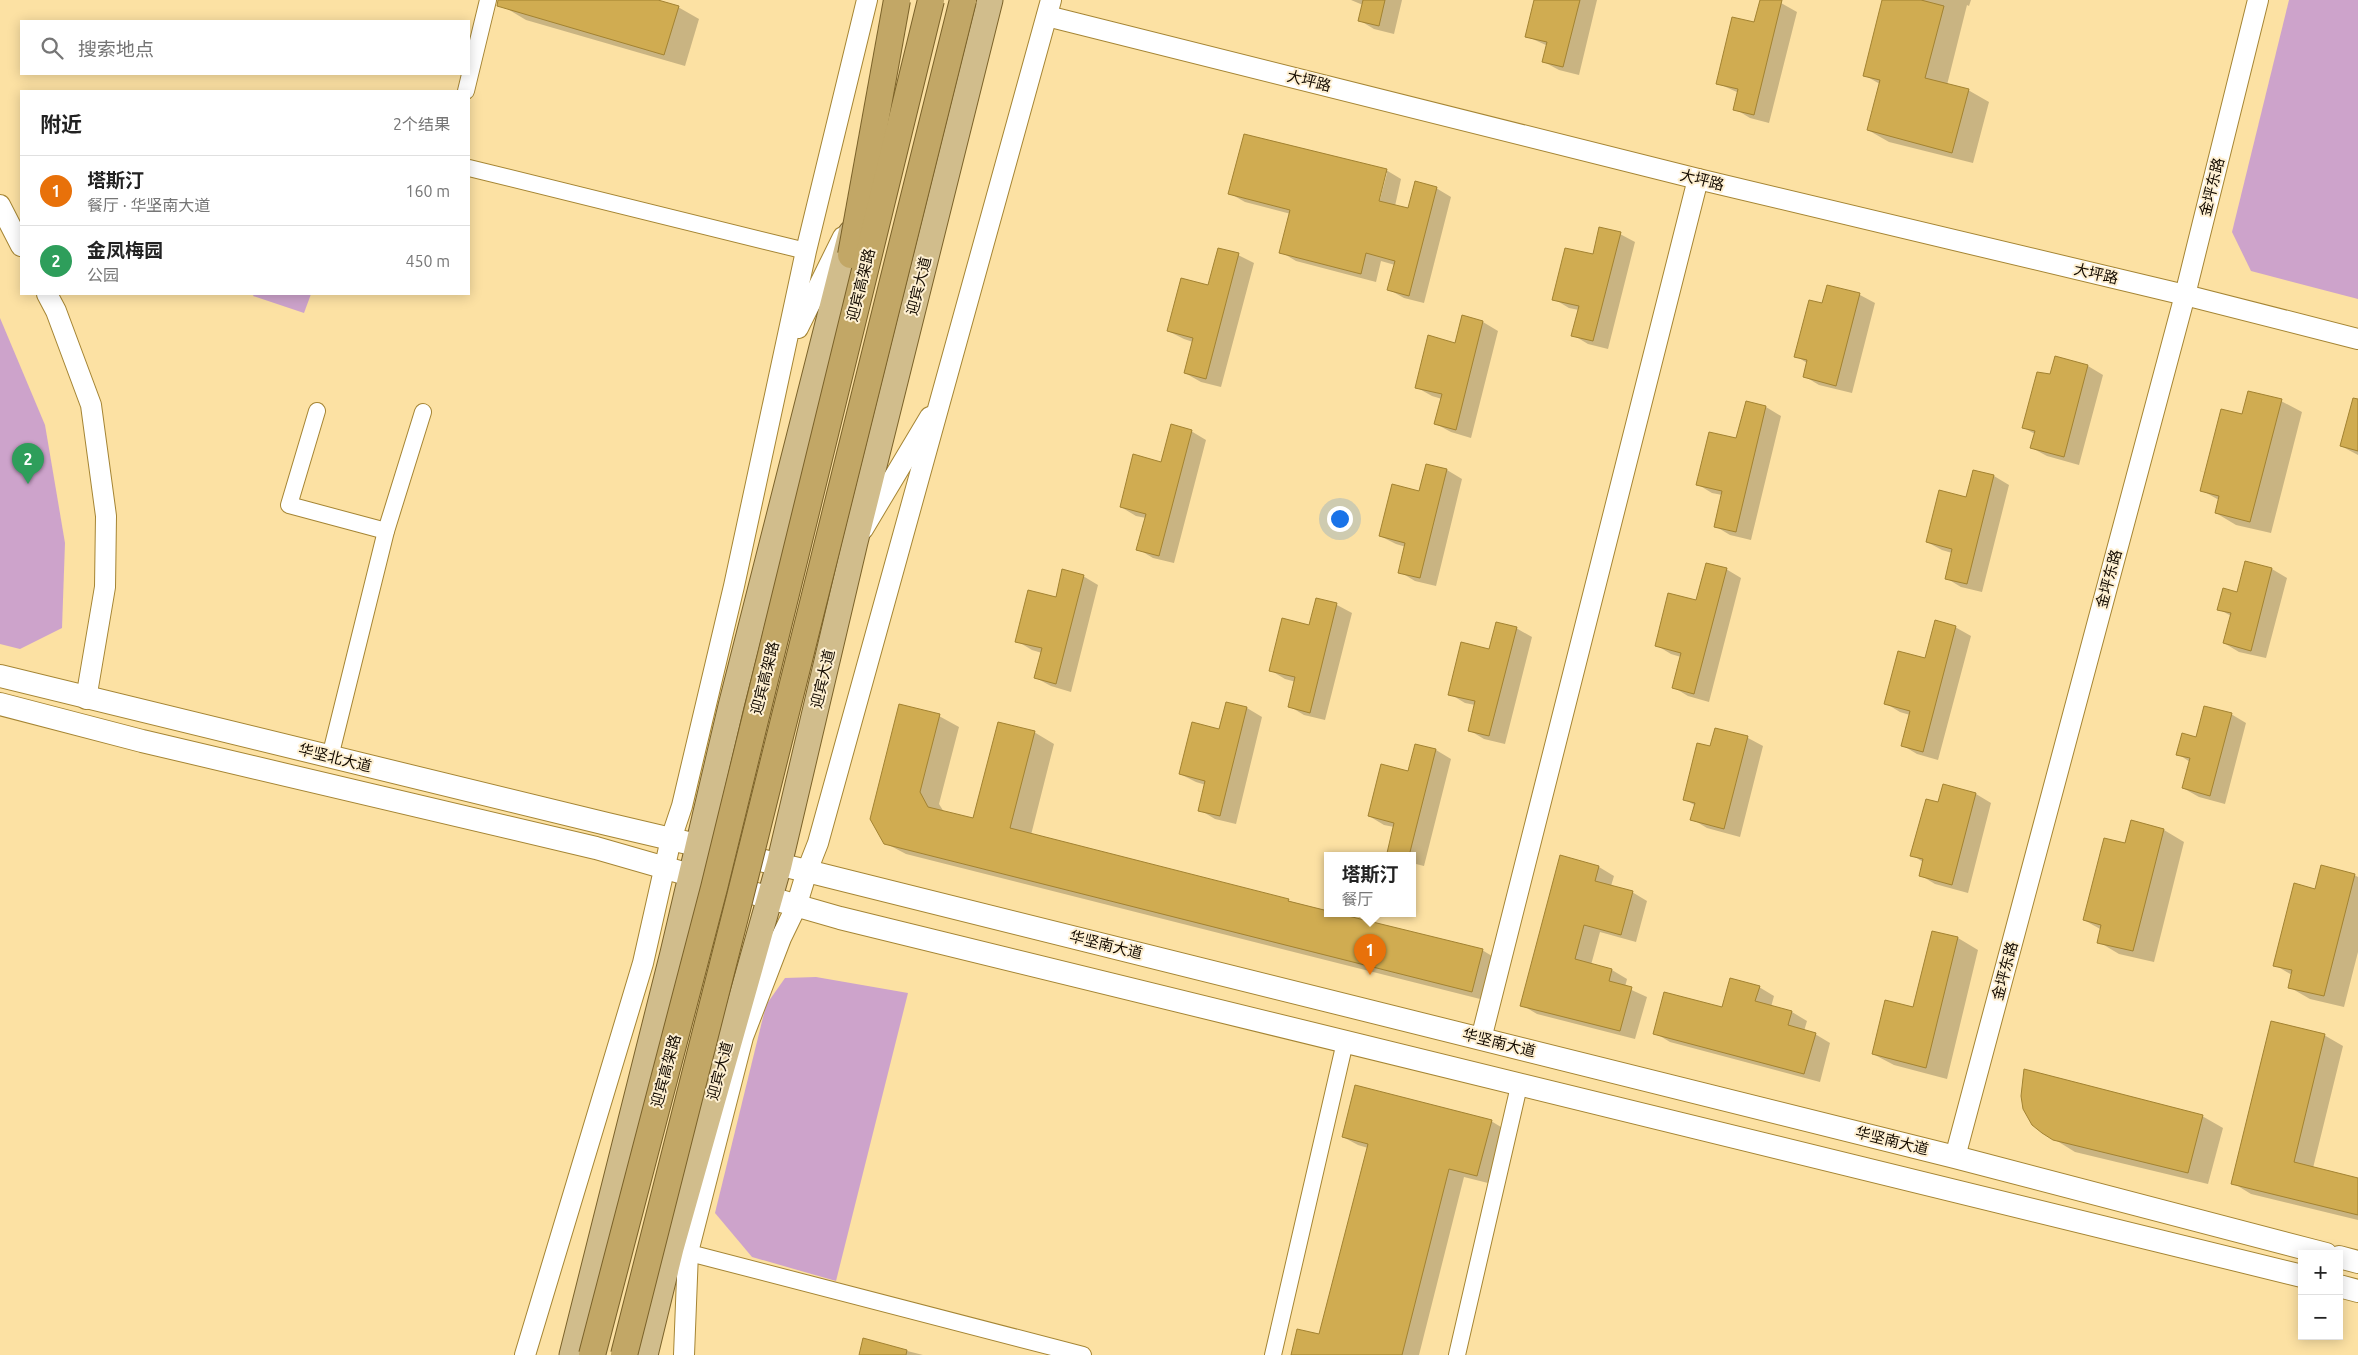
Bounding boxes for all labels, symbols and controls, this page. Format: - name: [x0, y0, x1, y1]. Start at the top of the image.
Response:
- search box: [20, 20, 470, 75]
- icon: search: [38, 34, 66, 62]
- text: 搜索地点: [78, 38, 154, 60]
- street label: 大坪路: [1285, 67, 1333, 94]
- text: 附近: [40, 112, 82, 136]
- text: 2个结果: [393, 115, 450, 133]
- street label: 金坪东路: [2196, 156, 2227, 218]
- street label: 大坪路: [1678, 166, 1726, 193]
- text: 塔斯汀: [87, 169, 144, 191]
- text: 1: [51, 182, 61, 200]
- text: 160 m: [405, 182, 450, 200]
- text: 餐厅 · 华坚南大道: [87, 196, 210, 214]
- text: 金凤梅园: [87, 239, 163, 261]
- street label: 迎宾高架路: [843, 246, 878, 323]
- text: 2: [51, 252, 61, 270]
- text: 450 m: [405, 252, 450, 270]
- street label: 迎宾大道: [903, 255, 934, 317]
- street label: 大坪路: [2072, 260, 2120, 287]
- text: 公园: [87, 266, 119, 284]
- pin: 2: [12, 443, 44, 484]
- your location: [1327, 506, 1353, 532]
- street label: 金坪东路: [2093, 548, 2124, 610]
- street label: 迎宾高架路: [747, 639, 782, 716]
- street label: 迎宾大道: [807, 648, 838, 710]
- street label: 华坚北大道: [297, 740, 374, 775]
- popup: [1324, 852, 1416, 917]
- text: 塔斯汀: [1341, 863, 1399, 885]
- text: 餐厅: [1341, 890, 1374, 908]
- street label: 华坚南大道: [1068, 927, 1145, 962]
- pin: 1: [1354, 934, 1386, 975]
- street label: 金坪东路: [1989, 940, 2020, 1002]
- street label: 华坚南大道: [1461, 1025, 1538, 1060]
- street label: 迎宾高架路: [648, 1032, 683, 1109]
- street label: 迎宾大道: [704, 1040, 735, 1102]
- street label: 华坚南大道: [1854, 1123, 1931, 1158]
- map controls: [2298, 1250, 2343, 1340]
- button: +: [2298, 1250, 2343, 1295]
- button: −: [2298, 1295, 2343, 1340]

